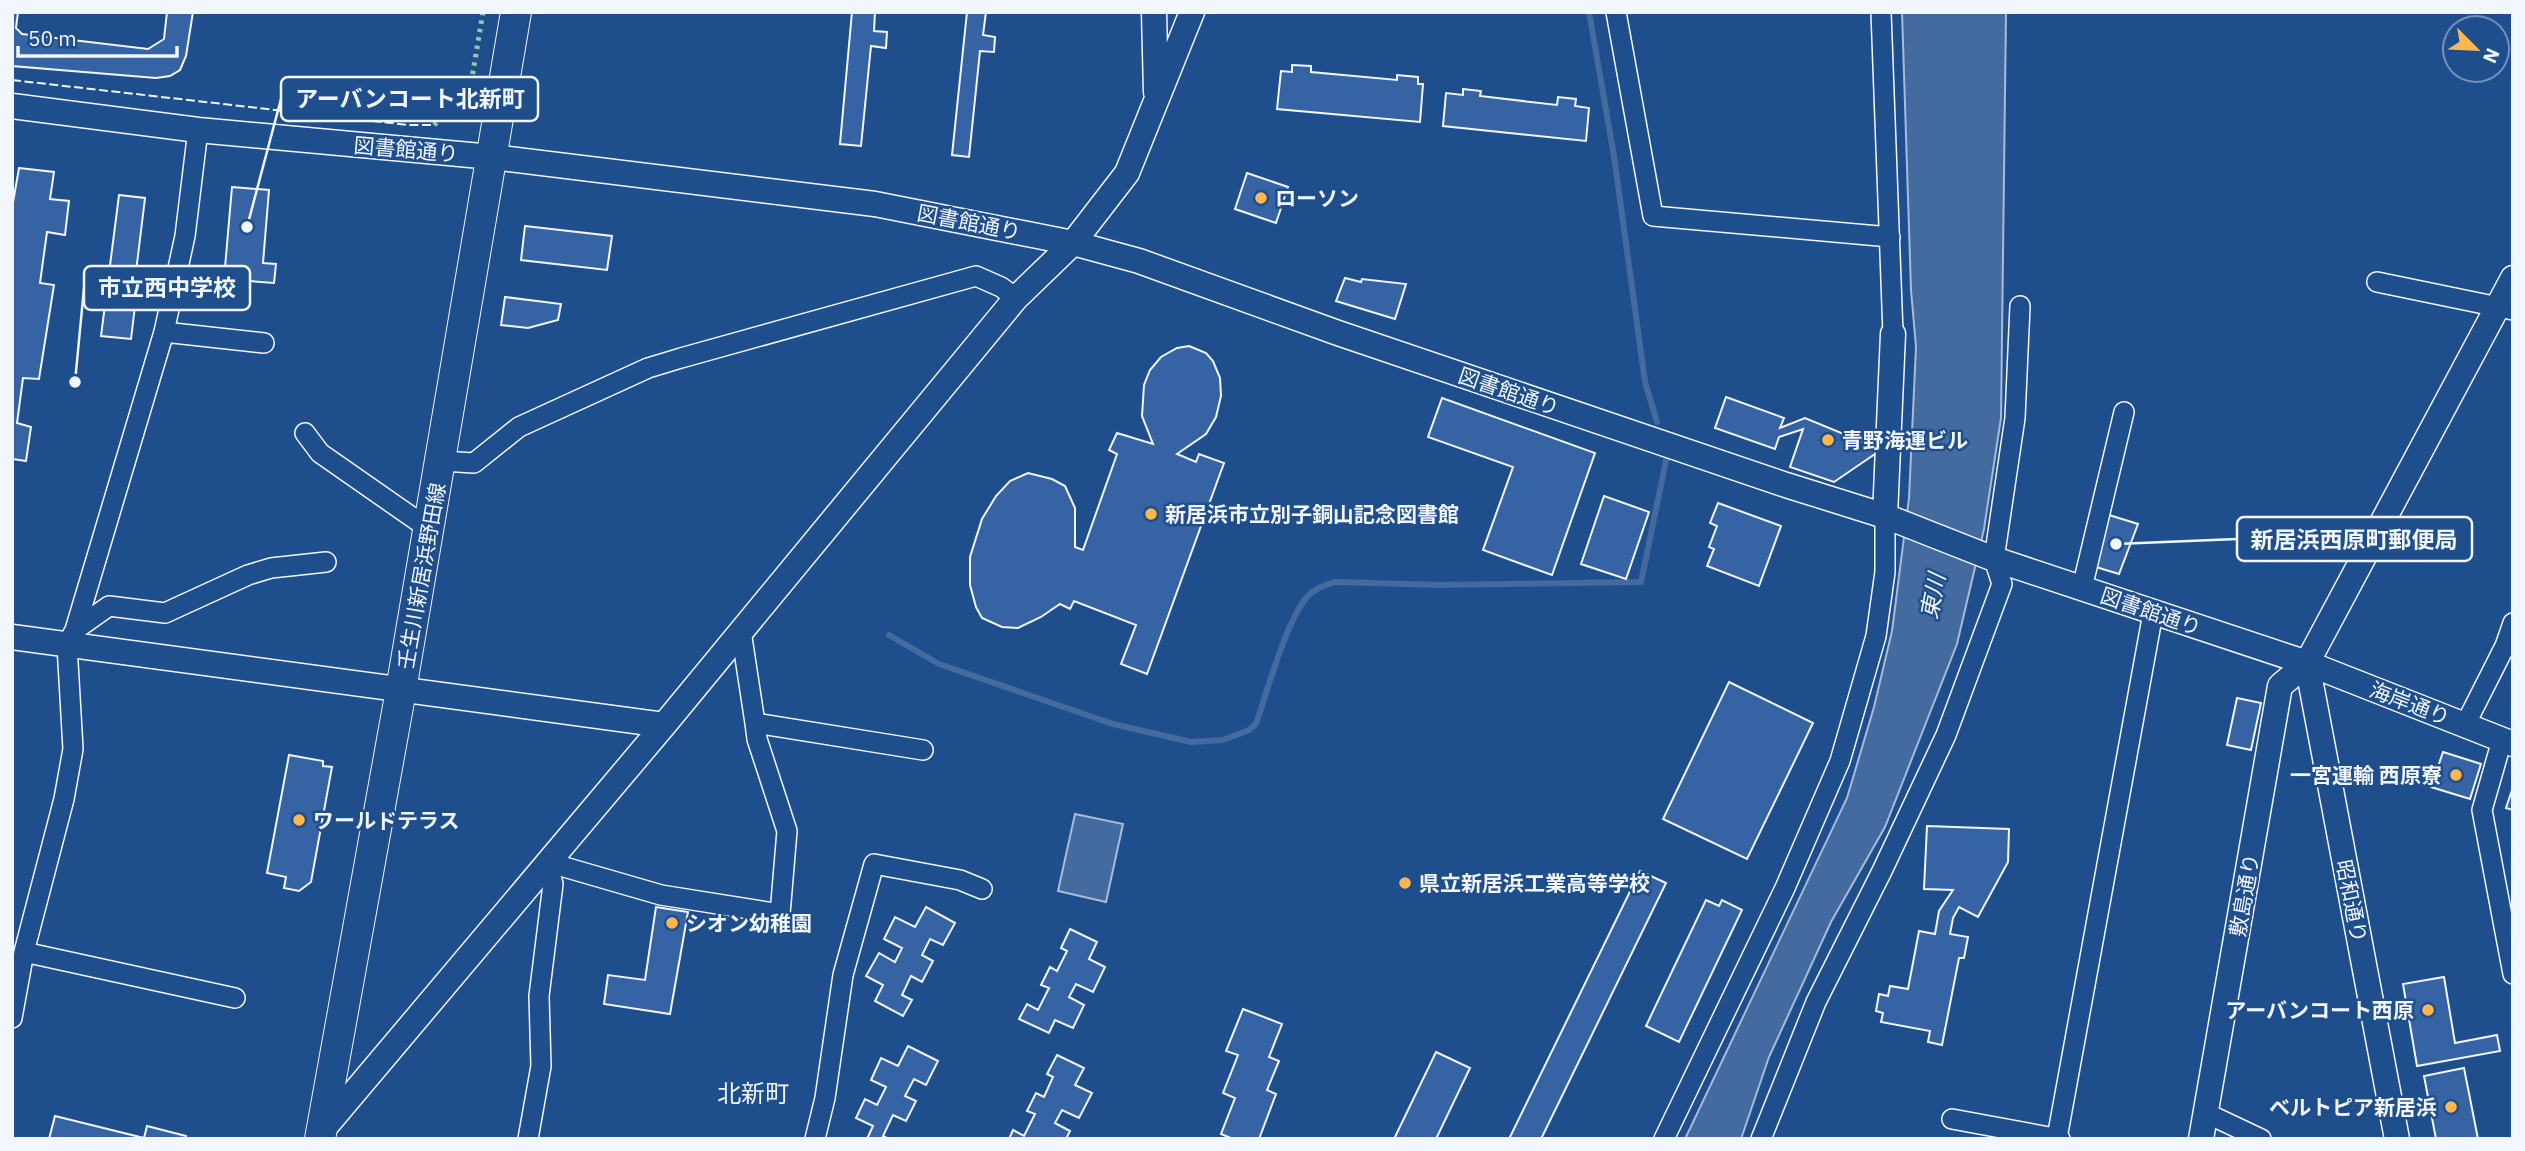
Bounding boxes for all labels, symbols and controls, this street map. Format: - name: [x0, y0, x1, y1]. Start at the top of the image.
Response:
- scale bar: [18, 14, 177, 58]
- north arrow: [2441, 14, 2511, 84]
- text: 50 m: [28, 24, 77, 52]
- text: N: [2478, 45, 2505, 67]
- callout: アーバンコート北新町: [281, 77, 538, 121]
- text: アーバンコート北新町: [295, 83, 525, 113]
- street label: 図書館通り: [352, 130, 460, 168]
- place label: ローソン: [1275, 184, 1359, 212]
- marker: ローソン: [1253, 190, 1269, 206]
- street label: 図書館通り: [915, 198, 1023, 246]
- callout: 市立西中学校: [84, 266, 250, 310]
- text: 市立西中学校: [98, 272, 236, 302]
- street label: 図書館通り: [1455, 361, 1563, 421]
- place label: 青野海運ビル: [1842, 426, 1968, 454]
- marker: 青野海運ビル: [1820, 432, 1836, 448]
- street label: 壬生川新居浜野田線: [391, 481, 451, 671]
- place label: 新居浜市立別子銅山記念図書館: [1165, 500, 1459, 528]
- marker: 新居浜市立別子銅山記念図書館: [1143, 506, 1159, 522]
- callout: 新居浜西原町郵便局: [2237, 517, 2472, 561]
- text: 新居浜西原町郵便局: [2251, 524, 2458, 554]
- water label: 東川: [1913, 568, 1952, 621]
- street label: 図書館通り: [2097, 581, 2205, 641]
- street label: 海岸通り: [2366, 675, 2454, 731]
- place label: 一宮運輸 西原寮: [2290, 761, 2442, 789]
- marker: 一宮運輸 西原寮: [2448, 767, 2464, 783]
- place label: ワールドテラス: [313, 806, 460, 834]
- marker: ワールドテラス: [291, 812, 307, 828]
- street label: 敷島通り: [2223, 851, 2265, 939]
- street label: 昭和通り: [2330, 857, 2374, 945]
- place label: 県立新居浜工業高等学校: [1419, 869, 1650, 897]
- marker: 県立新居浜工業高等学校: [1397, 875, 1413, 891]
- place label: シオン幼稚園: [686, 909, 812, 937]
- marker: シオン幼稚園: [664, 915, 680, 931]
- place label: アーバンコート西原: [2225, 996, 2414, 1024]
- marker: アーバンコート西原: [2420, 1002, 2436, 1018]
- district label: 北新町: [717, 1077, 789, 1109]
- place label: ベルトピア新居浜: [2269, 1093, 2437, 1121]
- marker: ベルトピア新居浜: [2443, 1099, 2459, 1115]

